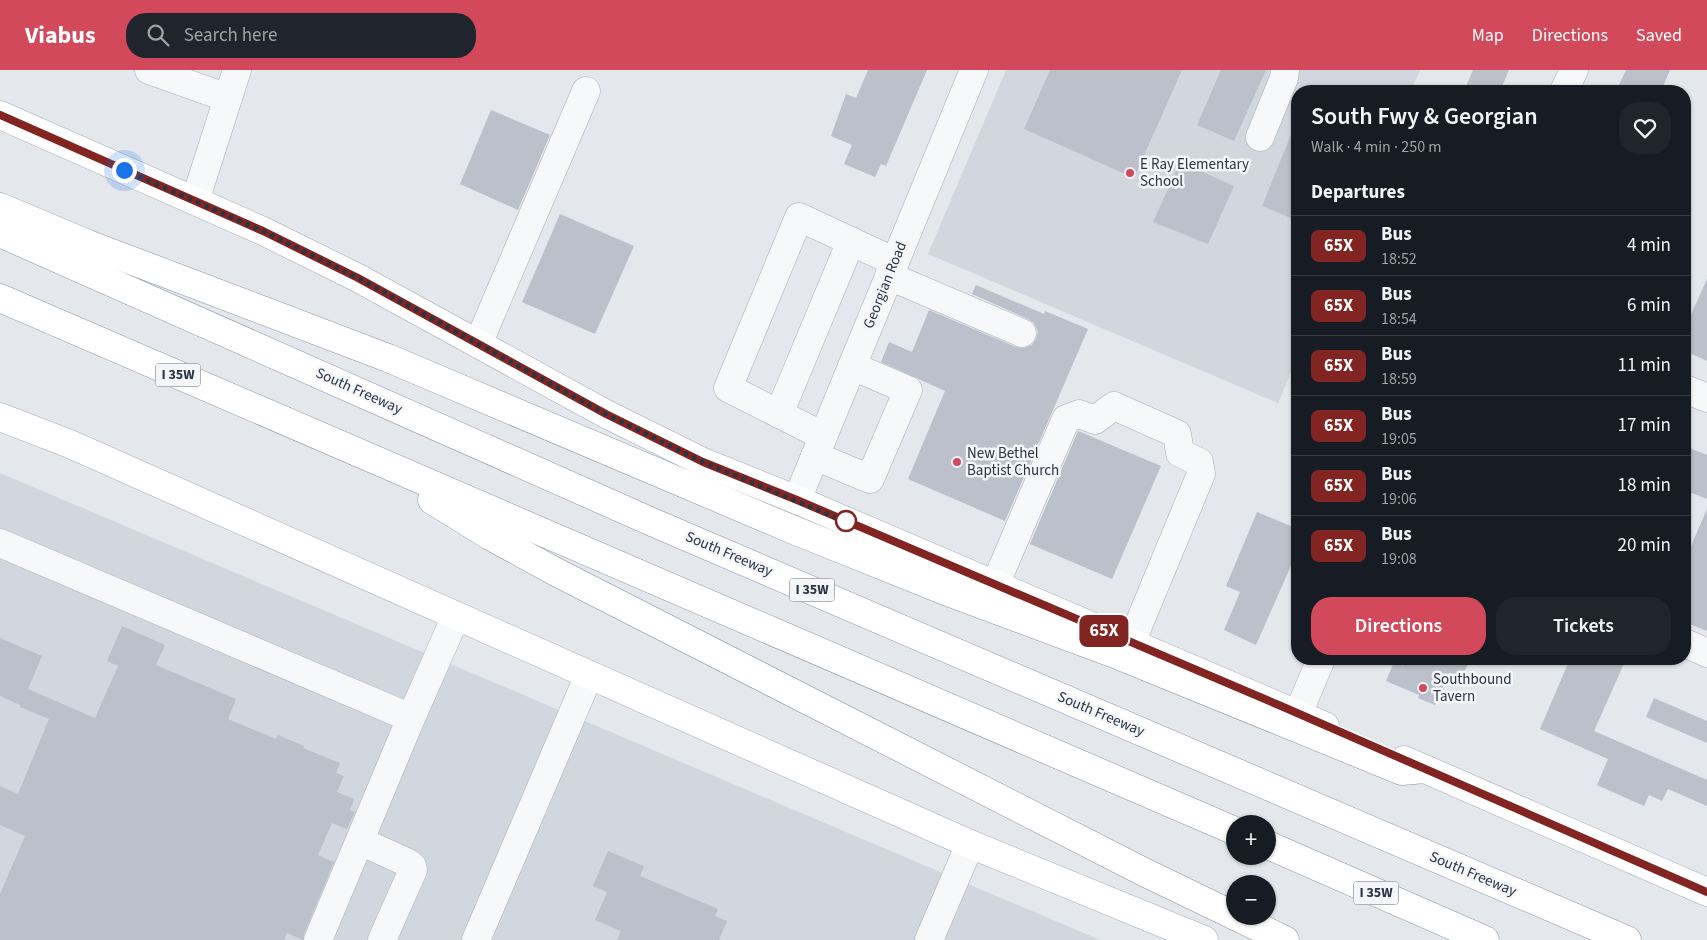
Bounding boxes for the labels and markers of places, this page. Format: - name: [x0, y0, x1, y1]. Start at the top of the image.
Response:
- place label: E Ray Elementary School: [1140, 154, 1249, 192]
- marker: E Ray Elementary School: [1124, 167, 1136, 179]
- place label: New Bethel Baptist Church: [967, 443, 1059, 481]
- marker: New Bethel Baptist Church: [951, 456, 963, 468]
- unlabelled marker: [835, 510, 857, 532]
- place label: Southbound Tavern: [1433, 669, 1512, 707]
- marker: Southbound Tavern: [1417, 682, 1429, 694]

